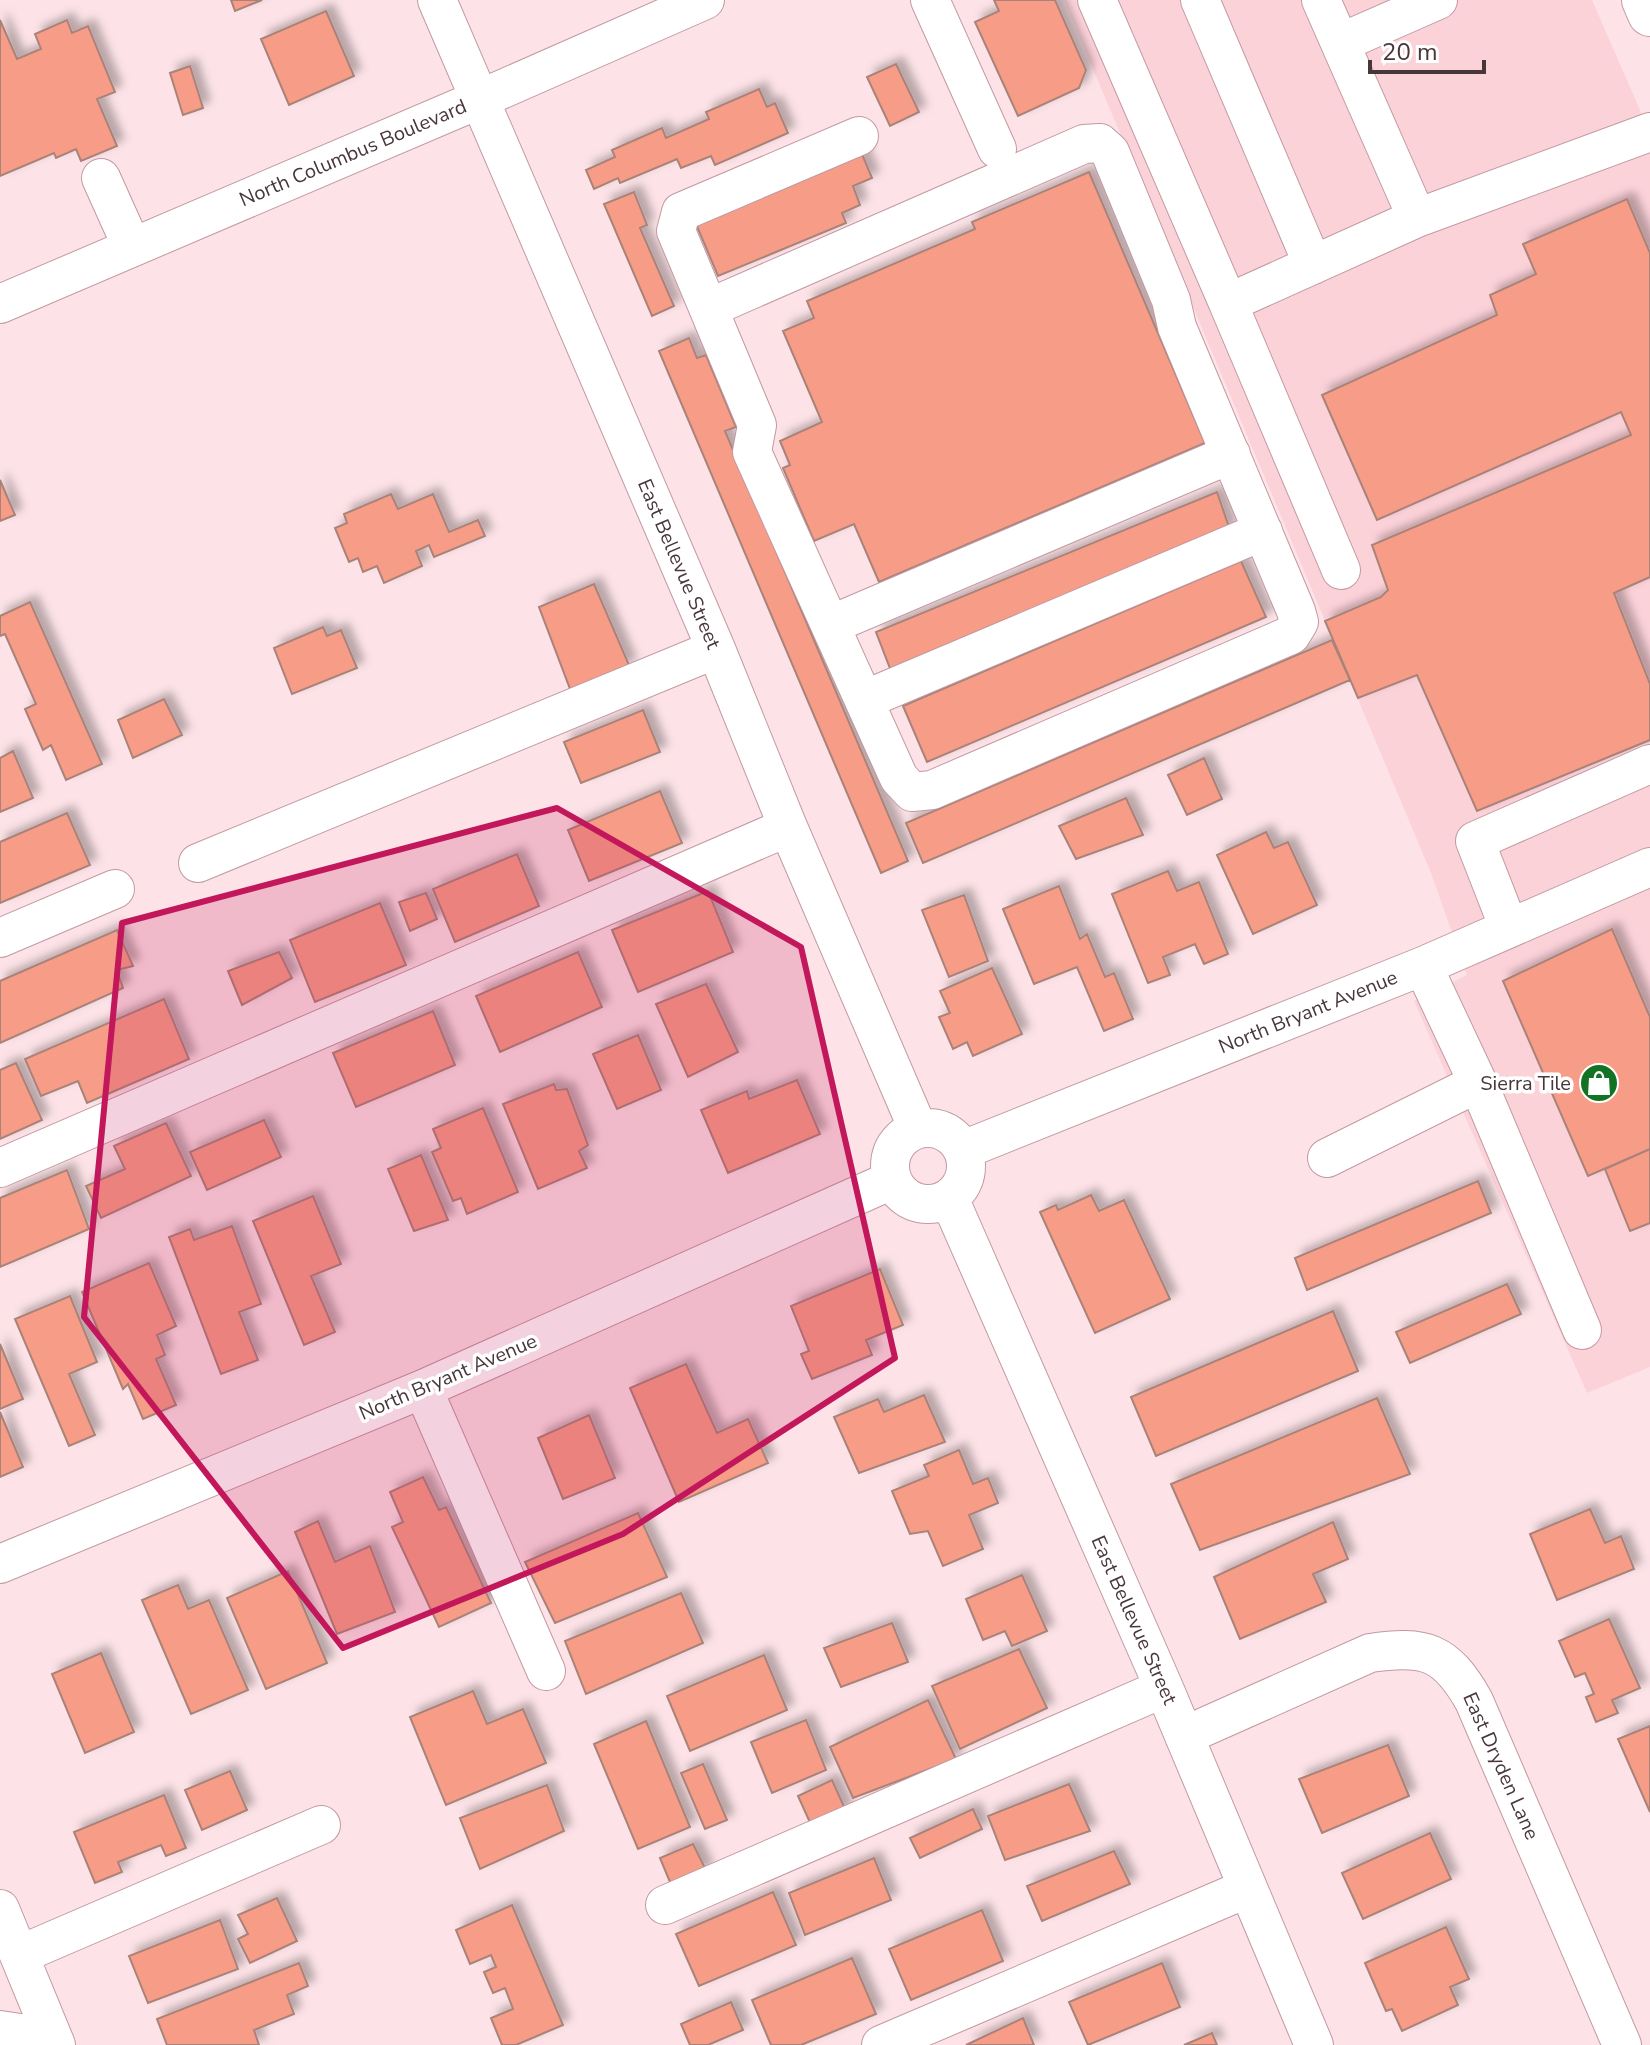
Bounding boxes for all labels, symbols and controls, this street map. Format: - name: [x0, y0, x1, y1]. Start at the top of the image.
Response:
- scale bar: [1370, 24, 1484, 74]
- text: 20 m: [1382, 36, 1438, 68]
- street label: North Columbus Boulevard: [235, 93, 471, 213]
- street label: East Bellevue Street: [631, 475, 727, 654]
- street label: North Bryant Avenue: [1215, 964, 1401, 1060]
- shop icon: Sierra Tile: [1578, 1062, 1620, 1104]
- place label: Sierra Tile: [1480, 1070, 1571, 1097]
- street label: North Bryant Avenue: [355, 1327, 541, 1427]
- street label: East Bellevue Street: [1085, 1531, 1184, 1710]
- street label: East Dryden Lane: [1456, 1688, 1546, 1844]

